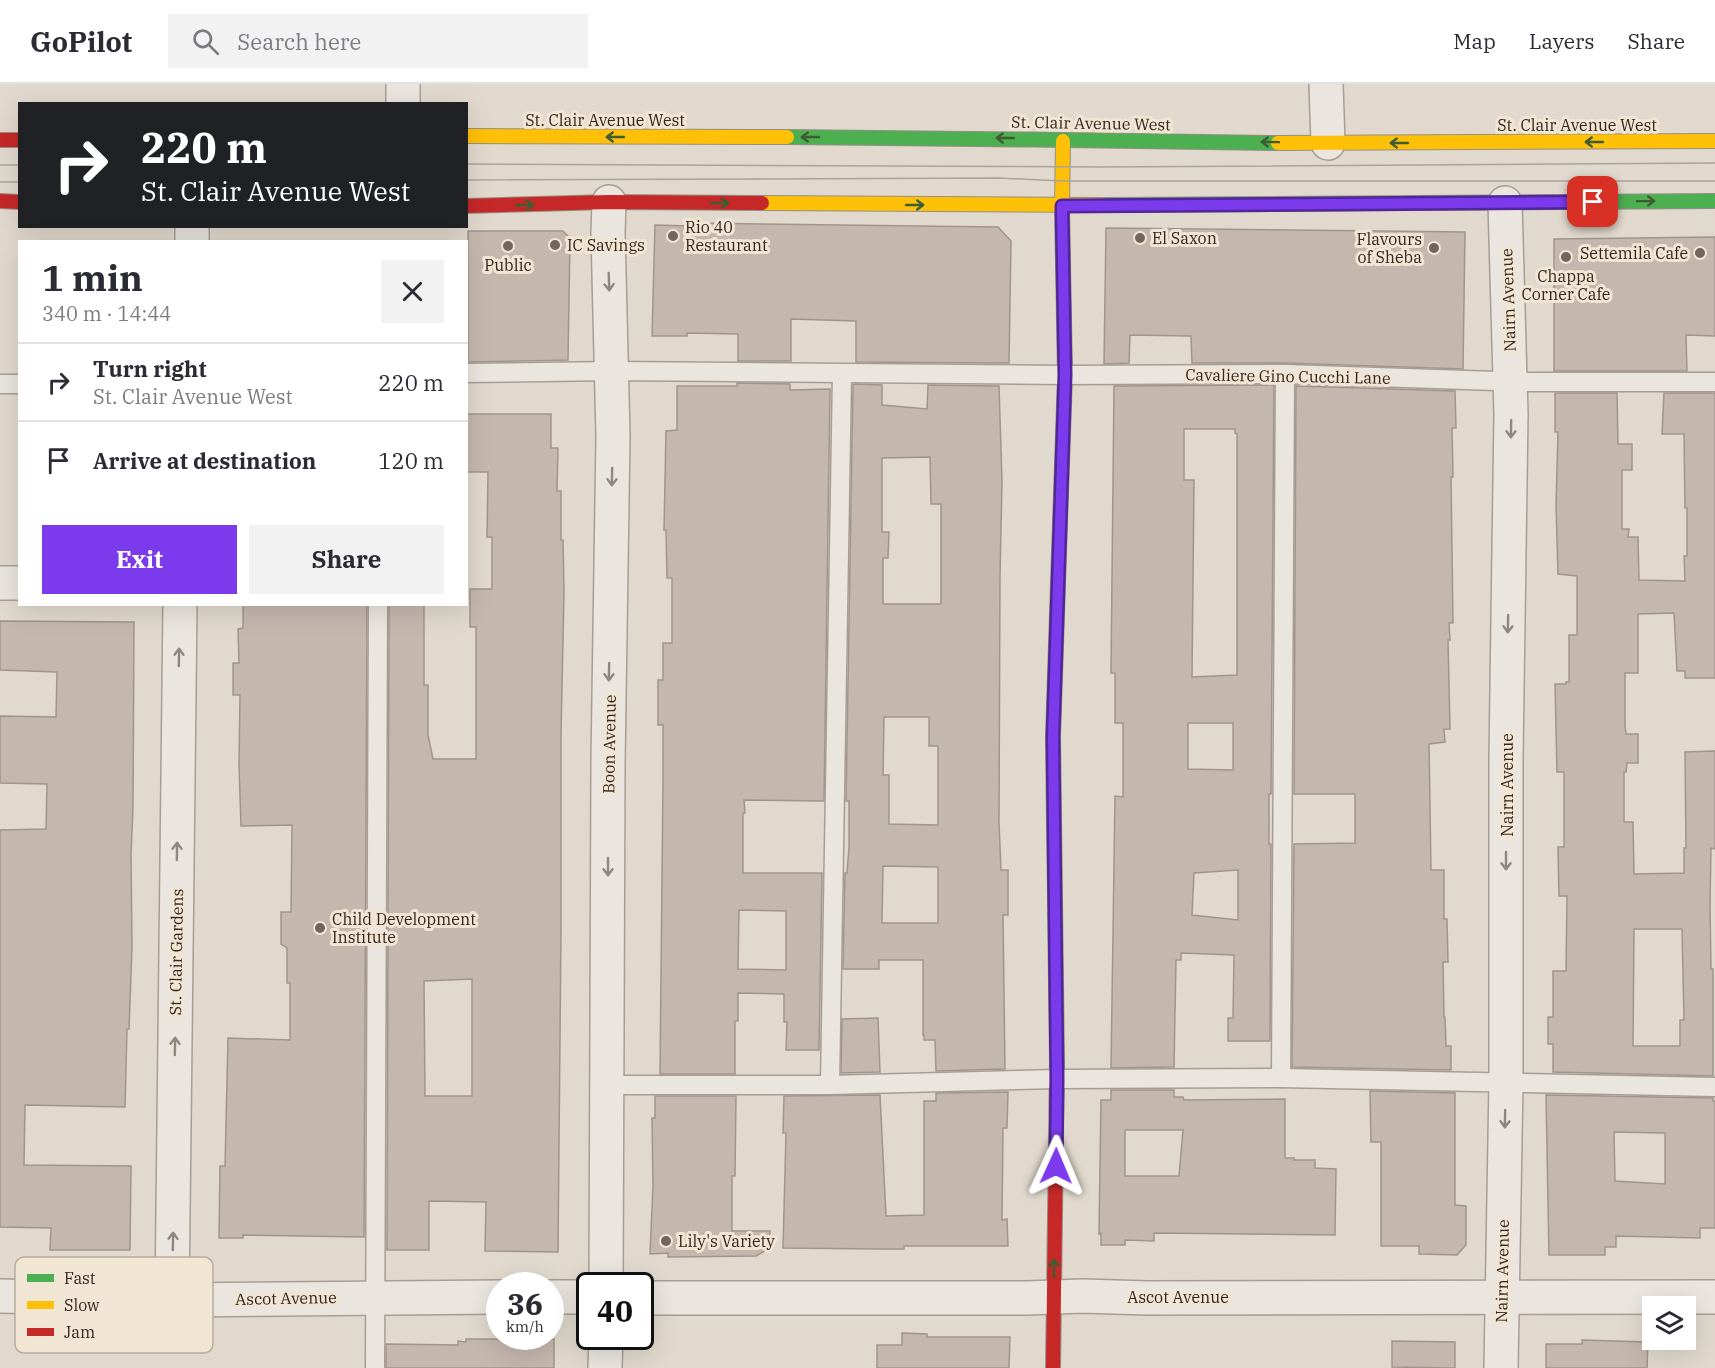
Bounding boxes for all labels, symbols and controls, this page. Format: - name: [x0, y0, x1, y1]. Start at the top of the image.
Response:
- search box: [168, 14, 588, 68]
- text: GoPilot: [30, 23, 132, 60]
- icon: search: [189, 25, 222, 58]
- text: Search here: [237, 27, 361, 56]
- text: Map: [1453, 27, 1496, 55]
- text: Layers: [1529, 27, 1595, 55]
- text: Share: [1628, 27, 1685, 55]
- street label: St. Clair Avenue West: [525, 110, 685, 130]
- street label: St. Clair Avenue West: [1011, 112, 1171, 134]
- street label: St. Clair Avenue West: [1497, 115, 1657, 135]
- text: 220 m: [141, 120, 267, 175]
- icon: right: [42, 126, 120, 204]
- one-way arrow: [605, 131, 625, 143]
- one-way arrow: [800, 132, 820, 143]
- one-way arrow: [995, 132, 1015, 144]
- one-way arrow: [1260, 136, 1280, 148]
- one-way arrow: [1584, 136, 1604, 148]
- one-way arrow: [1389, 137, 1409, 148]
- text: St. Clair Avenue West: [141, 173, 410, 208]
- pin: [1567, 176, 1618, 227]
- icon: arrive: [1576, 185, 1609, 218]
- one-way arrow: [1635, 196, 1655, 207]
- one-way arrow: [709, 198, 729, 209]
- one-way arrow: [514, 199, 534, 210]
- one-way arrow: [904, 199, 924, 211]
- place label: Rio 40 Restaurant: [685, 217, 768, 255]
- place label: El Saxon: [1152, 228, 1217, 248]
- marker: Rio 40 Restaurant: [666, 229, 680, 243]
- place label: Flavours of Sheba: [1356, 229, 1422, 267]
- marker: El Saxon: [1133, 231, 1147, 245]
- place label: IC Savings: [567, 235, 645, 255]
- marker: IC Savings: [548, 238, 562, 252]
- marker: Public: [501, 239, 515, 253]
- marker: Flavours of Sheba: [1427, 241, 1441, 255]
- place label: Settemila Cafe: [1580, 243, 1688, 263]
- marker: Settemila Cafe: [1693, 246, 1707, 260]
- street label: Nairn Avenue: [1496, 248, 1520, 352]
- marker: Chappa Corner Cafe: [1559, 250, 1573, 264]
- text: 1 min: [42, 254, 143, 301]
- place label: Public: [484, 255, 532, 275]
- button: close: [381, 260, 444, 323]
- place label: Chappa Corner Cafe: [1522, 266, 1610, 304]
- one-way arrow: [604, 271, 615, 291]
- text: 340 m · 14:44: [42, 300, 171, 327]
- text: Turn right: [93, 354, 207, 383]
- street label: Cavaliere Gino Cucchi Lane: [1185, 364, 1391, 388]
- icon: right: [42, 366, 75, 399]
- text: 220 m: [378, 368, 444, 397]
- text: St. Clair Avenue West: [93, 383, 293, 410]
- one-way arrow: [1505, 419, 1517, 439]
- icon: arrive: [42, 444, 75, 477]
- text: Arrive at destination: [93, 446, 316, 475]
- text: 120 m: [378, 446, 444, 475]
- one-way arrow: [607, 466, 618, 486]
- button: Exit: [42, 525, 237, 594]
- button: Share: [249, 525, 444, 594]
- one-way arrow: [1502, 614, 1514, 634]
- one-way arrow: [174, 647, 185, 667]
- one-way arrow: [604, 661, 615, 681]
- street label: Boon Avenue: [598, 694, 620, 794]
- street label: Nairn Avenue: [1497, 733, 1517, 837]
- one-way arrow: [171, 842, 183, 862]
- one-way arrow: [1500, 851, 1512, 871]
- one-way arrow: [602, 856, 614, 876]
- street label: St. Clair Gardens: [165, 888, 187, 1016]
- place label: Child Development Institute: [332, 909, 476, 947]
- marker: Child Development Institute: [313, 921, 327, 935]
- one-way arrow: [169, 1037, 181, 1057]
- one-way arrow: [1500, 1109, 1511, 1129]
- position arrow: [1024, 1134, 1088, 1198]
- street label: Nairn Avenue: [1491, 1219, 1513, 1323]
- place label: Lily's Variety: [678, 1231, 775, 1251]
- one-way arrow: [167, 1232, 179, 1252]
- marker: Lily's Variety: [659, 1234, 673, 1248]
- legend: [15, 1257, 213, 1353]
- one-way arrow: [1049, 1258, 1060, 1278]
- text: Fast: [64, 1268, 96, 1288]
- speed limit sign: 40: [576, 1272, 654, 1350]
- text: 36: [507, 1284, 543, 1323]
- street label: Ascot Avenue: [235, 1287, 337, 1309]
- street label: Ascot Avenue: [1127, 1287, 1229, 1307]
- text: Slow: [64, 1295, 100, 1315]
- map controls: [1642, 1296, 1696, 1350]
- button: layers: [1642, 1296, 1696, 1350]
- text: km/h: [506, 1317, 544, 1336]
- text: Jam: [64, 1322, 95, 1342]

